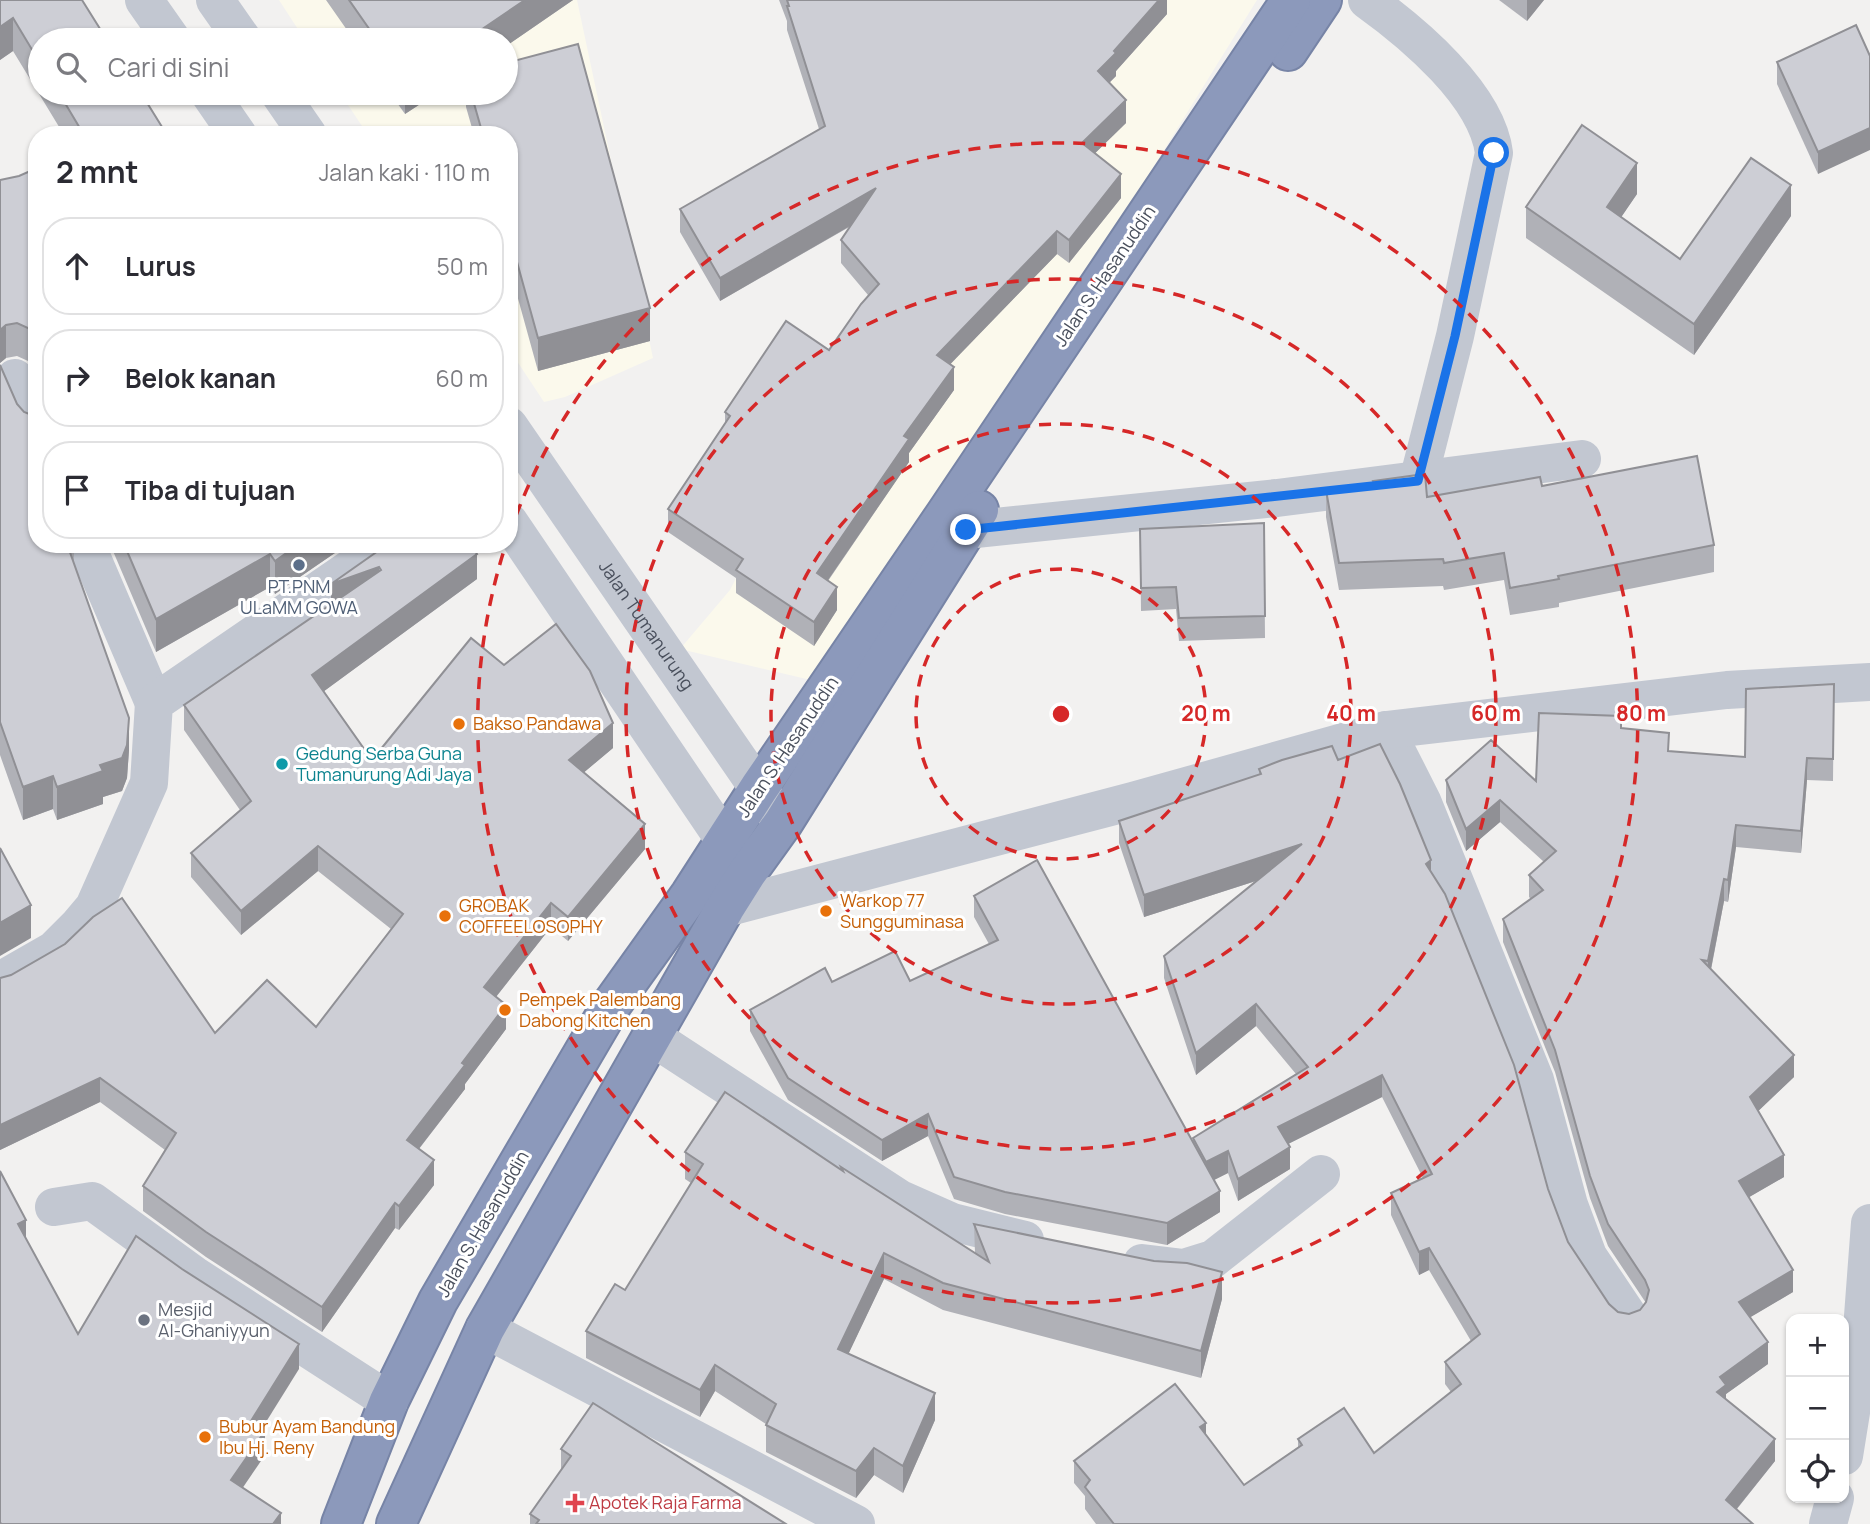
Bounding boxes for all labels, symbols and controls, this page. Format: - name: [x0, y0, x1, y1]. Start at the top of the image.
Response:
- search box: [28, 28, 518, 105]
- icon: search: [52, 48, 90, 86]
- text: Cari di sini: [108, 49, 230, 85]
- route start: [1478, 137, 1509, 168]
- text: 2 mnt: [56, 151, 139, 192]
- text: Jalan kaki · 110 m: [319, 156, 490, 188]
- street label: Jalan S. Hasanuddin: [1048, 200, 1160, 351]
- icon: ahead: [58, 247, 96, 285]
- text: Lurus: [125, 248, 196, 284]
- text: 50 m: [437, 250, 488, 282]
- icon: right: [58, 359, 96, 397]
- text: Belok kanan: [125, 360, 276, 396]
- text: 60 m: [436, 362, 488, 394]
- icon: arrive: [58, 471, 96, 509]
- text: Tiba di tujuan: [125, 472, 295, 508]
- route end: [950, 514, 981, 545]
- street label: Jalan Tumanurung: [594, 555, 700, 694]
- marker: PT.PNM ULaMM GOWA: [291, 557, 307, 573]
- place label: PT.PNM ULaMM GOWA: [240, 574, 359, 619]
- street label: Jalan S. Hasanuddin: [731, 671, 843, 822]
- text: 20 m: [1181, 699, 1231, 727]
- text: 40 m: [1326, 699, 1376, 727]
- text: 60 m: [1471, 699, 1521, 727]
- text: 80 m: [1616, 699, 1666, 727]
- centre of rings: [1049, 702, 1073, 726]
- place label: Bakso Pandawa: [473, 711, 601, 735]
- marker: Bakso Pandawa: [451, 716, 467, 732]
- place label: Gedung Serba Guna Tumanurung Adi Jaya: [296, 741, 472, 786]
- marker: Gedung Serba Guna Tumanurung Adi Jaya: [274, 756, 290, 772]
- place label: Warkop 77 Sungguminasa: [840, 888, 964, 933]
- place label: GROBAK COFFEELOSOPHY: [459, 893, 604, 938]
- marker: Warkop 77 Sungguminasa: [818, 903, 834, 919]
- marker: GROBAK COFFEELOSOPHY: [437, 908, 453, 924]
- place label: Pempek Palembang Dabong Kitchen: [519, 987, 681, 1032]
- marker: Pempek Palembang Dabong Kitchen: [497, 1002, 513, 1018]
- street label: Jalan S. Hasanuddin: [430, 1146, 534, 1301]
- place label: Mesjid Al-Ghaniyyun: [158, 1297, 270, 1342]
- marker: Mesjid Al-Ghaniyyun: [136, 1312, 152, 1328]
- map controls: [1786, 1314, 1849, 1503]
- button: +: [1786, 1314, 1849, 1377]
- button: −: [1786, 1377, 1849, 1440]
- place label: Bubur Ayam Bandung Ibu Hj. Reny: [219, 1414, 395, 1459]
- marker: Bubur Ayam Bandung Ibu Hj. Reny: [197, 1429, 213, 1445]
- button: locate: [1786, 1440, 1849, 1503]
- place label: Apotek Raja Farma: [589, 1490, 742, 1514]
- marker: Apotek Raja Farma: [567, 1495, 583, 1511]

